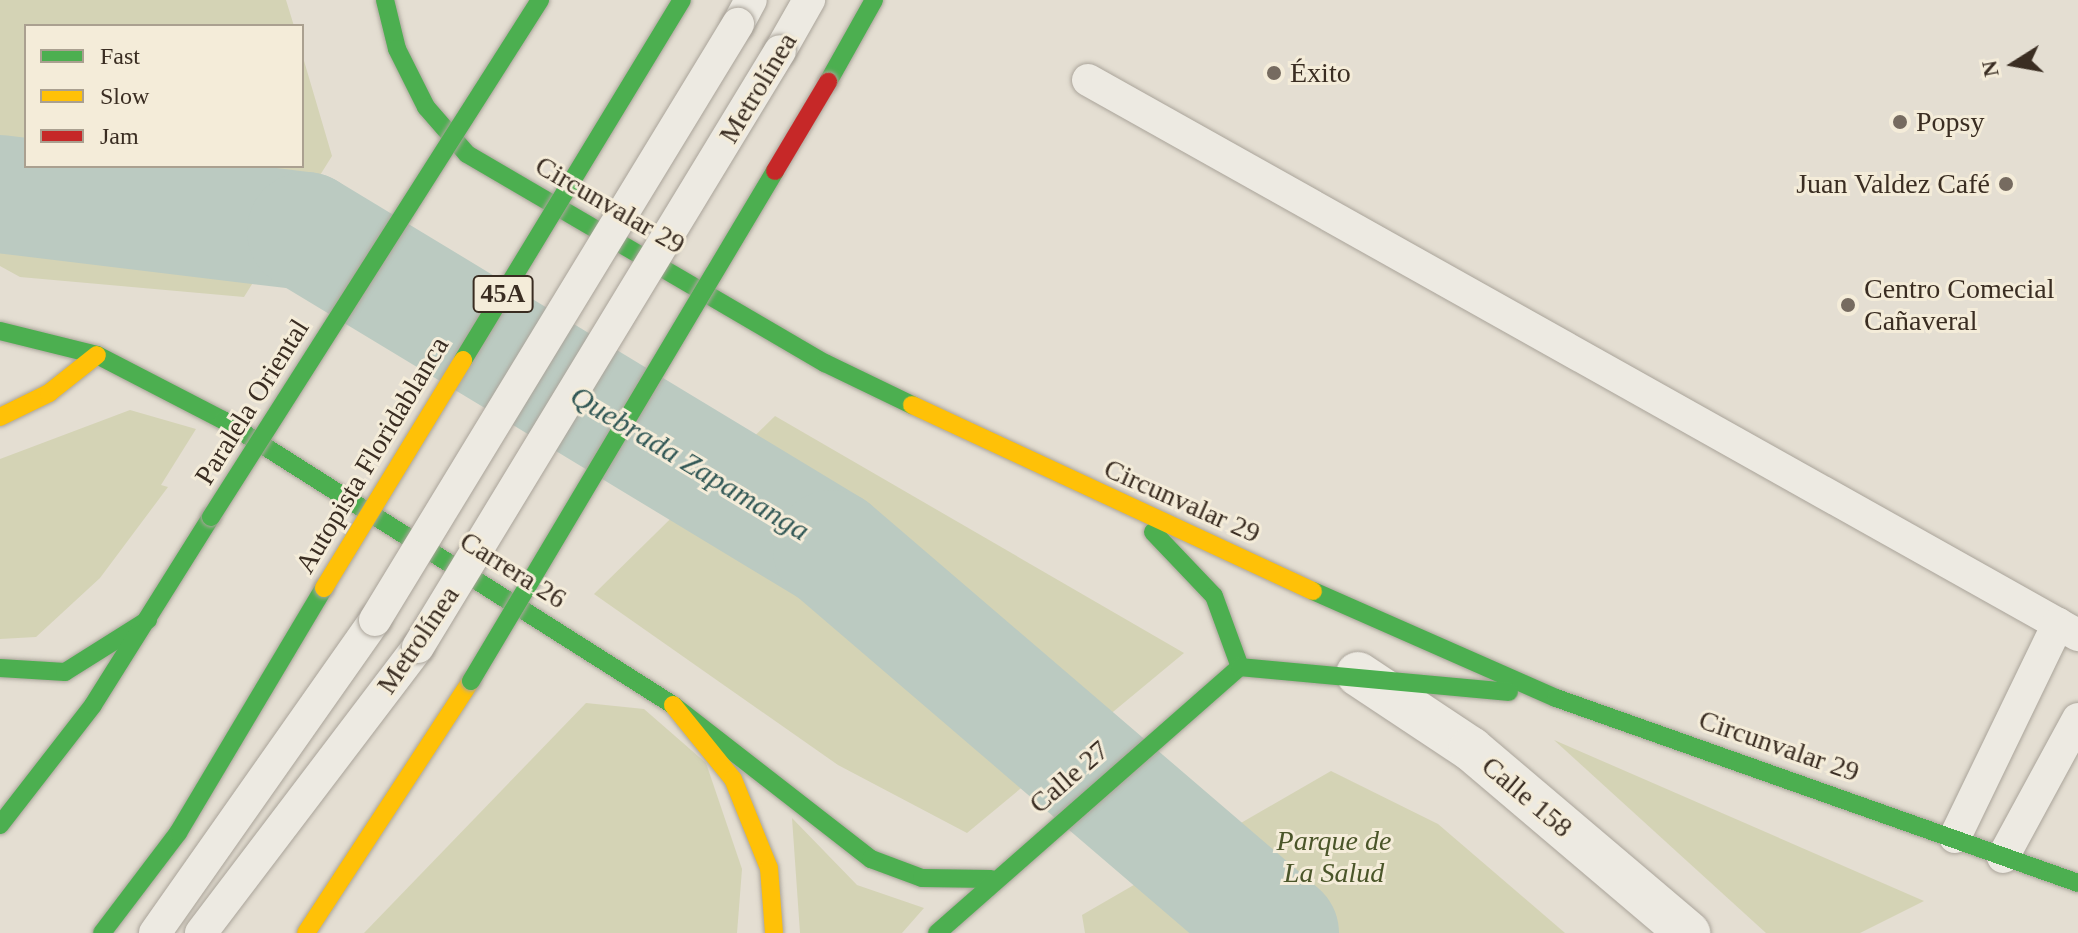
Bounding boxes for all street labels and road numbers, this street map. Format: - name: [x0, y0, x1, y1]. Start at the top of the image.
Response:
- street label: Metrolínea: [712, 27, 804, 149]
- street label: Circunvalar 29: [529, 149, 691, 261]
- road number: 45A: [471, 272, 535, 316]
- street label: Paralela Oriental: [188, 313, 316, 491]
- street label: Autopista Floridablanca: [288, 331, 456, 579]
- street label: Circunvalar 29: [1099, 452, 1265, 550]
- street label: Carrera 26: [454, 524, 572, 616]
- street label: Metrolínea: [370, 580, 466, 700]
- street label: Circunvalar 29: [1695, 703, 1863, 789]
- street label: Calle 27: [1022, 733, 1116, 821]
- street label: Calle 158: [1475, 749, 1579, 845]

